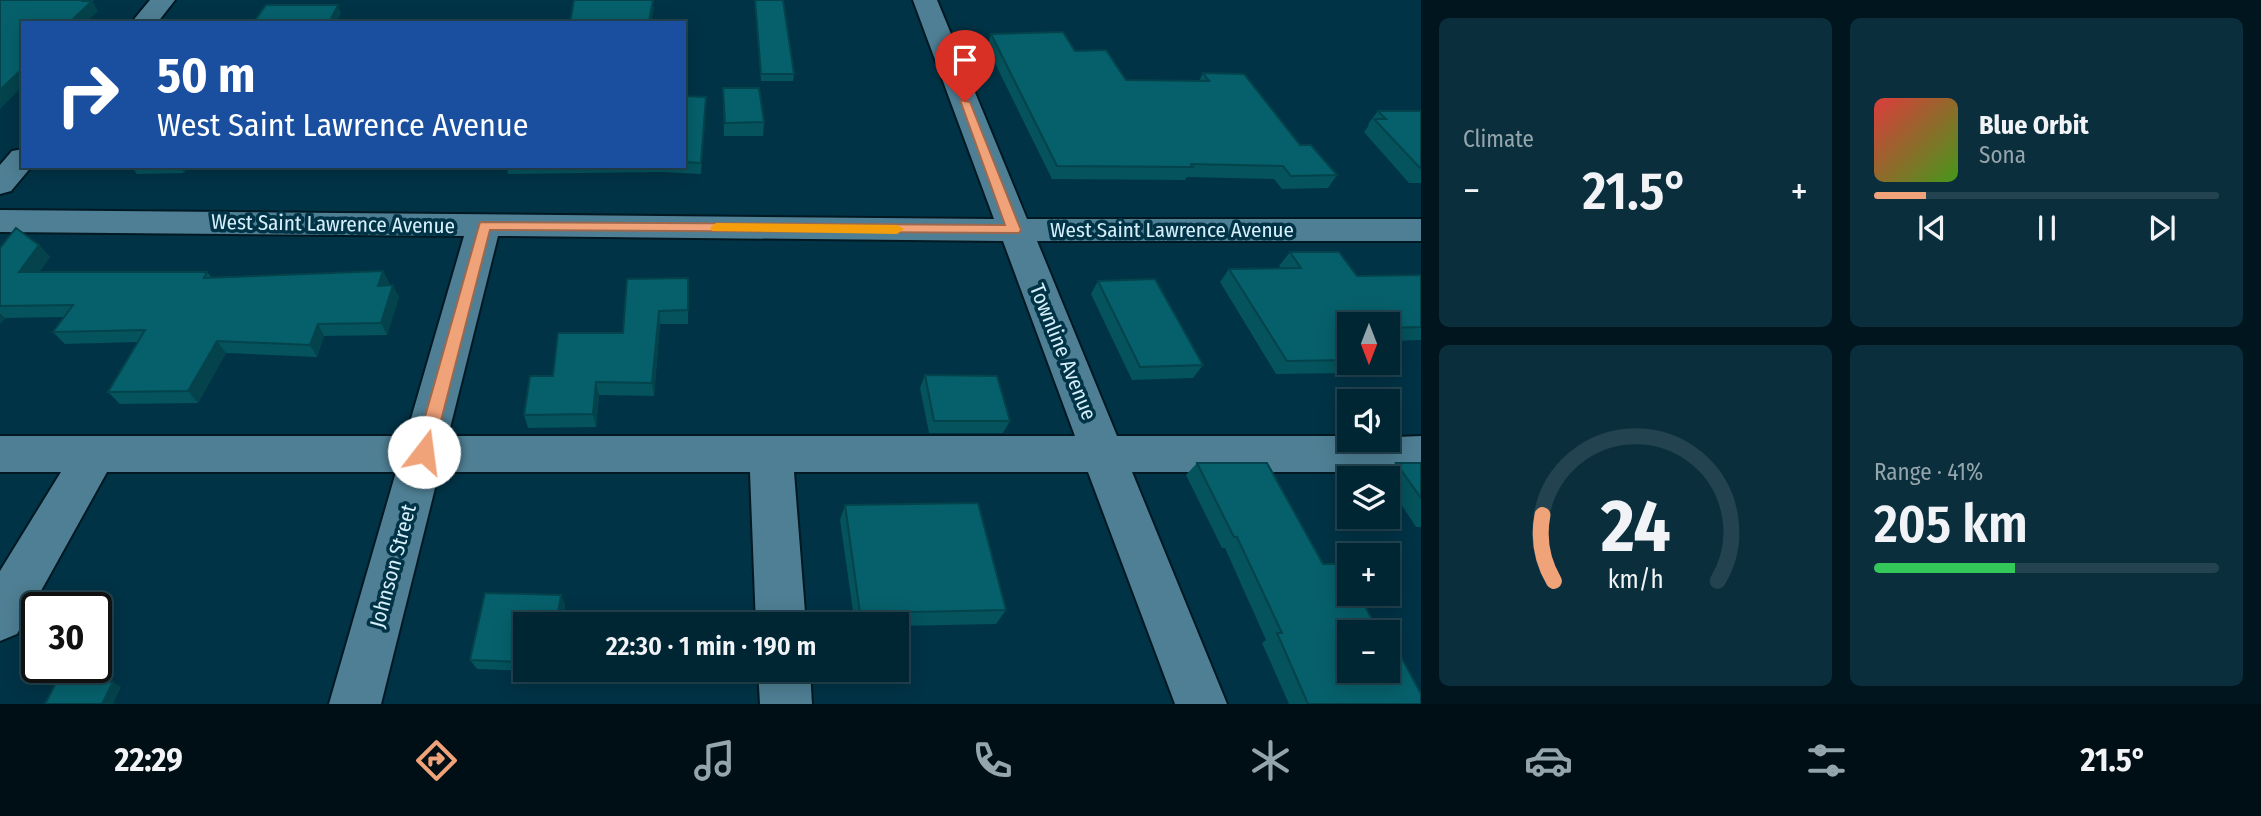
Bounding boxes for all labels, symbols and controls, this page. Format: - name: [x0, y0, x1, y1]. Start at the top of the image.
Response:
- pin: [935, 30, 995, 102]
- icon: arrive: [946, 41, 984, 79]
- text: 50 m: [157, 46, 255, 105]
- icon: right: [42, 49, 133, 140]
- text: West Saint Lawrence Avenue: [157, 106, 529, 144]
- text: Blue Orbit: [1979, 110, 2089, 141]
- text: Climate: [1463, 125, 1534, 153]
- text: Sona: [1979, 141, 2026, 169]
- text: 21.5°: [1583, 160, 1688, 223]
- text: −: [1463, 168, 1480, 214]
- text: +: [1791, 168, 1808, 214]
- street label: West Saint Lawrence Avenue: [211, 209, 455, 239]
- icon: previous: [1913, 209, 1951, 247]
- icon: pause: [2028, 209, 2066, 247]
- icon: next: [2143, 209, 2181, 247]
- street label: West Saint Lawrence Avenue: [1050, 217, 1294, 243]
- street label: Townline Avenue: [1024, 280, 1102, 424]
- north arrow: [1337, 312, 1400, 374]
- map controls: [1337, 312, 1400, 683]
- button: sound: [1337, 389, 1400, 452]
- position arrow: [387, 415, 461, 489]
- text: Range · 41%: [1874, 458, 1983, 486]
- button: layers: [1337, 466, 1400, 529]
- text: 24: [1600, 484, 1670, 571]
- text: 205 km: [1874, 493, 2028, 556]
- street label: Johnson Street: [364, 501, 422, 630]
- button: +: [1337, 543, 1400, 606]
- text: km/h: [1608, 565, 1663, 595]
- speed limit sign: 30: [21, 592, 112, 683]
- button: −: [1337, 620, 1400, 683]
- text: 22:30 · 1 min · 190 m: [606, 631, 816, 662]
- icon: directions: [412, 736, 461, 785]
- icon: music: [690, 736, 739, 785]
- icon: phone: [968, 736, 1017, 785]
- icon: climate: [1246, 736, 1295, 785]
- icon: car: [1524, 736, 1573, 785]
- icon: filters: [1802, 736, 1851, 785]
- text: 22:29: [115, 741, 183, 779]
- text: 21.5°: [2081, 741, 2146, 779]

